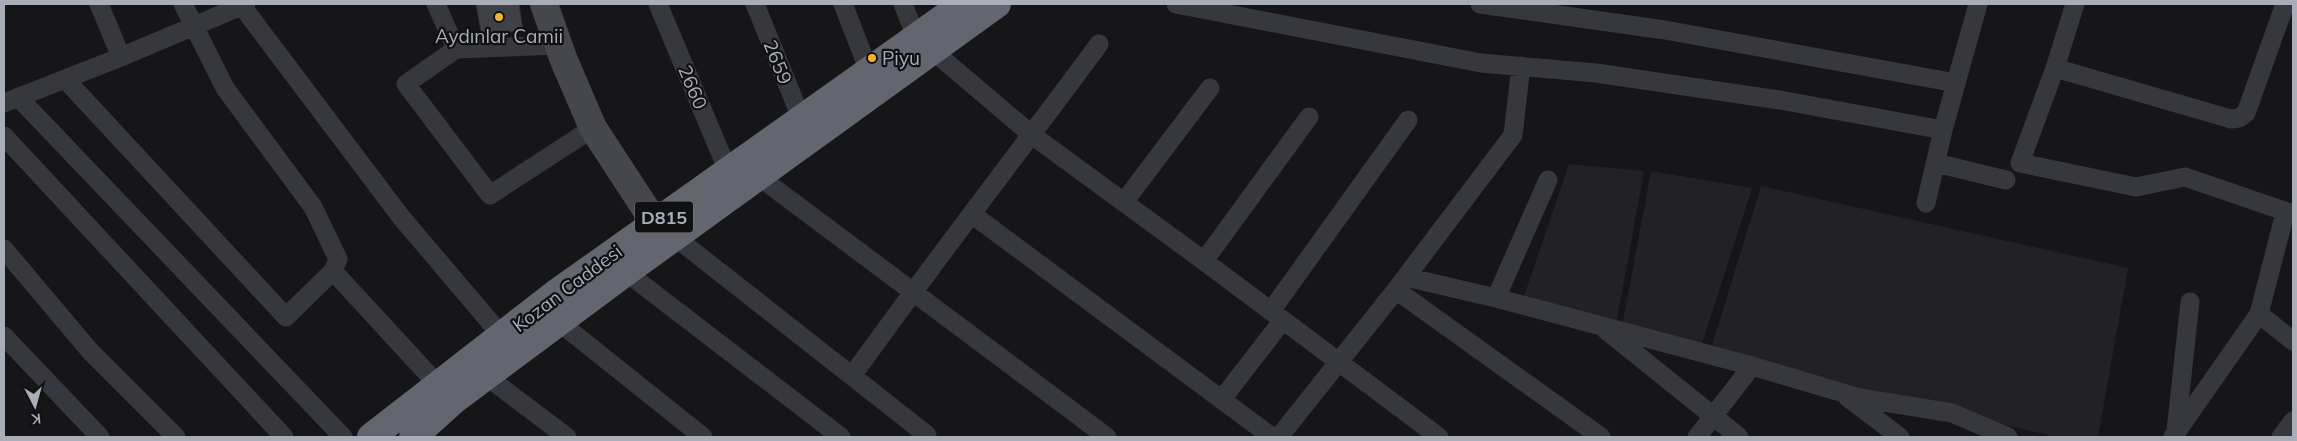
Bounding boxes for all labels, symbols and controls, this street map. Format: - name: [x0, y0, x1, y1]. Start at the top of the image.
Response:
- marker: Aydınlar Camii: [493, 11, 505, 23]
- place label: Aydınlar Camii: [435, 24, 563, 48]
- street label: 2659: [758, 36, 798, 88]
- place label: Piyu: [882, 46, 920, 70]
- marker: Piyu: [866, 52, 878, 64]
- street label: 2660: [673, 61, 713, 113]
- road number: D815: [635, 202, 693, 232]
- street label: Kozan Caddesi: [507, 239, 627, 337]
- north arrow: [10, 381, 60, 431]
- text: K: [30, 409, 42, 428]

